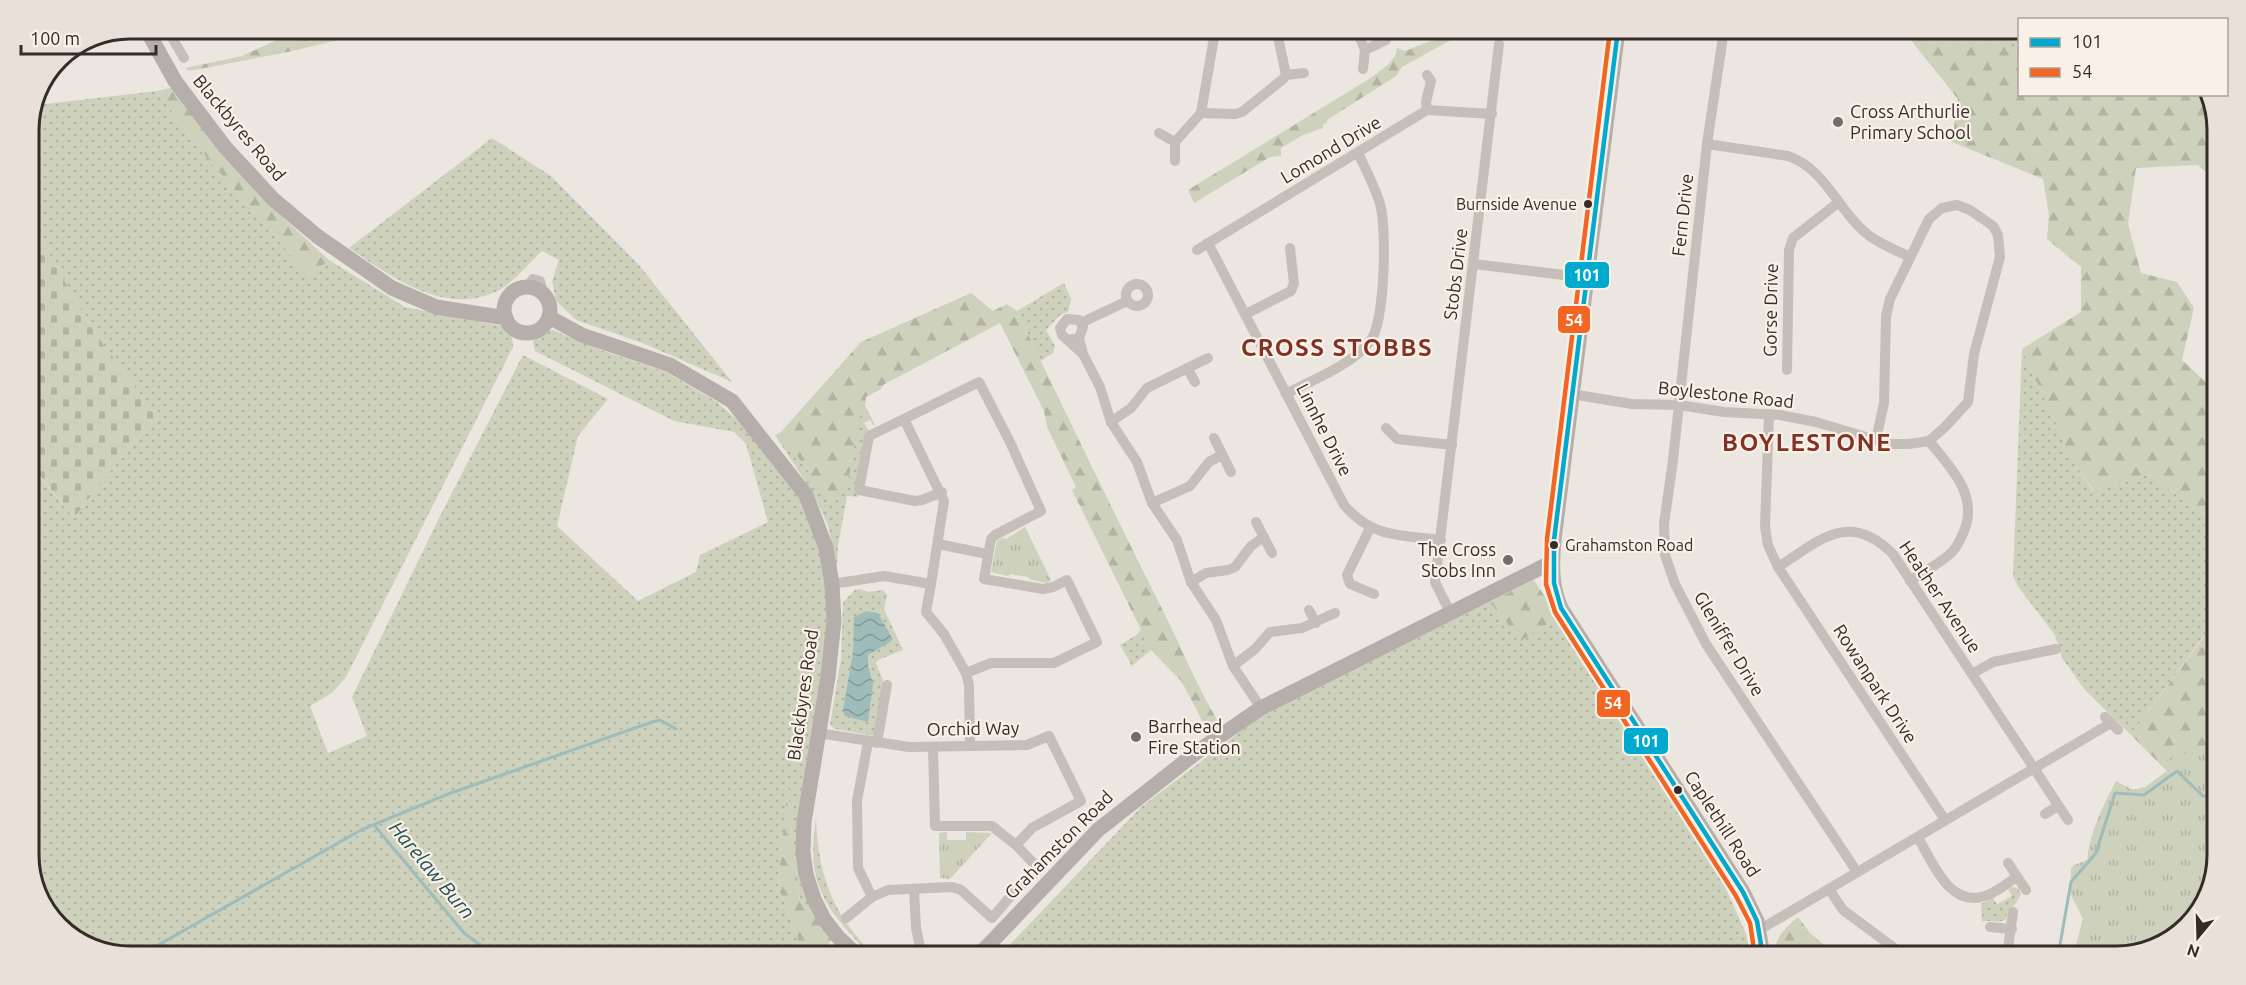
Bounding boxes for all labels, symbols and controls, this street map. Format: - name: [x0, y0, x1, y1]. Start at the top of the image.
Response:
- scale bar: [21, 18, 156, 56]
- legend: [2018, 18, 2228, 96]
- text: 100 m: [30, 28, 80, 48]
- text: 101: [2072, 31, 2102, 51]
- text: 54: [2072, 61, 2092, 81]
- street label: Blackbyres Road: [190, 70, 290, 184]
- place label: Cross Arthurlie Primary School: [1850, 101, 1971, 142]
- street label: Lomond Drive: [1277, 111, 1384, 187]
- marker: Cross Arthurlie Primary School: [1831, 115, 1845, 129]
- street label: Fern Drive: [1668, 172, 1696, 257]
- place label: Burnside Avenue: [1456, 195, 1577, 213]
- marker: Burnside Avenue: [1582, 198, 1594, 210]
- street label: Stobs Drive: [1439, 227, 1471, 321]
- line badge: 101: [1564, 261, 1610, 289]
- street label: Gorse Drive: [1759, 263, 1781, 357]
- text: 101: [1573, 266, 1601, 284]
- line badge: 54: [1557, 305, 1591, 334]
- text: 54: [1565, 311, 1583, 329]
- district label: CROSS STOBBS: [1241, 334, 1433, 361]
- street label: Boylestone Road: [1657, 377, 1795, 411]
- street label: Linnhe Drive: [1293, 380, 1357, 479]
- district label: BOYLESTONE: [1722, 429, 1892, 456]
- place label: Grahamston Road: [1565, 536, 1693, 554]
- street label: Heather Avenue: [1896, 537, 1986, 656]
- place label: The Cross Stobs Inn: [1418, 539, 1496, 580]
- marker: Grahamston Road: [1548, 539, 1560, 551]
- marker: The Cross Stobs Inn: [1501, 553, 1515, 567]
- street label: Gleniffer Drive: [1691, 588, 1769, 699]
- street label: Rowanpark Drive: [1830, 620, 1922, 747]
- street label: Blackbyres Road: [783, 628, 821, 762]
- line badge: 54: [1596, 689, 1631, 718]
- text: 54: [1604, 694, 1622, 712]
- place label: Barrhead Fire Station: [1148, 716, 1241, 757]
- street label: Orchid Way: [926, 717, 1020, 739]
- line badge: 101: [1623, 727, 1669, 755]
- marker: Barrhead Fire Station: [1129, 730, 1143, 744]
- text: 101: [1632, 732, 1660, 750]
- street label: Caplethill Road: [1681, 767, 1765, 880]
- unlabelled marker: [1672, 784, 1684, 796]
- street label: Grahamston Road: [1000, 786, 1116, 902]
- water label: Harelaw Burn: [385, 816, 480, 923]
- north arrow: [2168, 907, 2228, 967]
- text: N: [2185, 941, 2202, 962]

